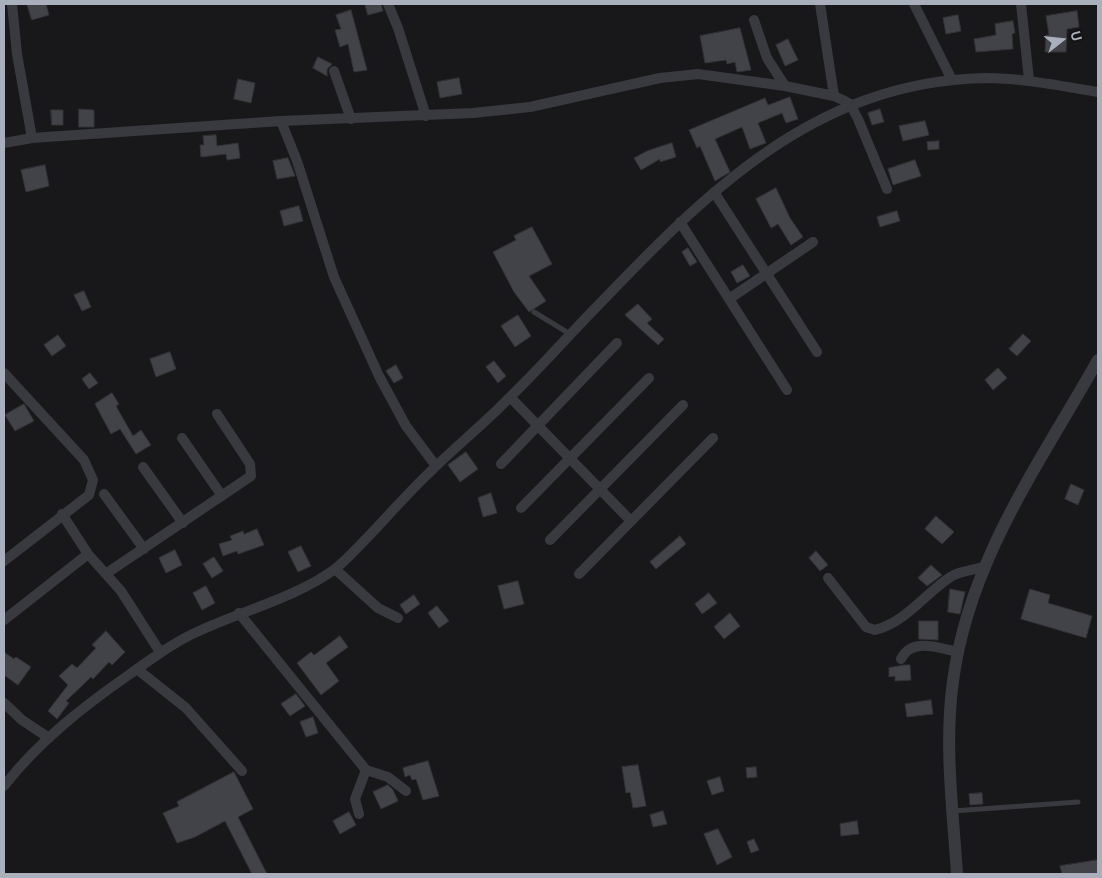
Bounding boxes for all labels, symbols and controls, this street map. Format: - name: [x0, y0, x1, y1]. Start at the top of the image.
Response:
- north arrow: [1037, 15, 1087, 65]
- text: U: [1066, 29, 1086, 43]

